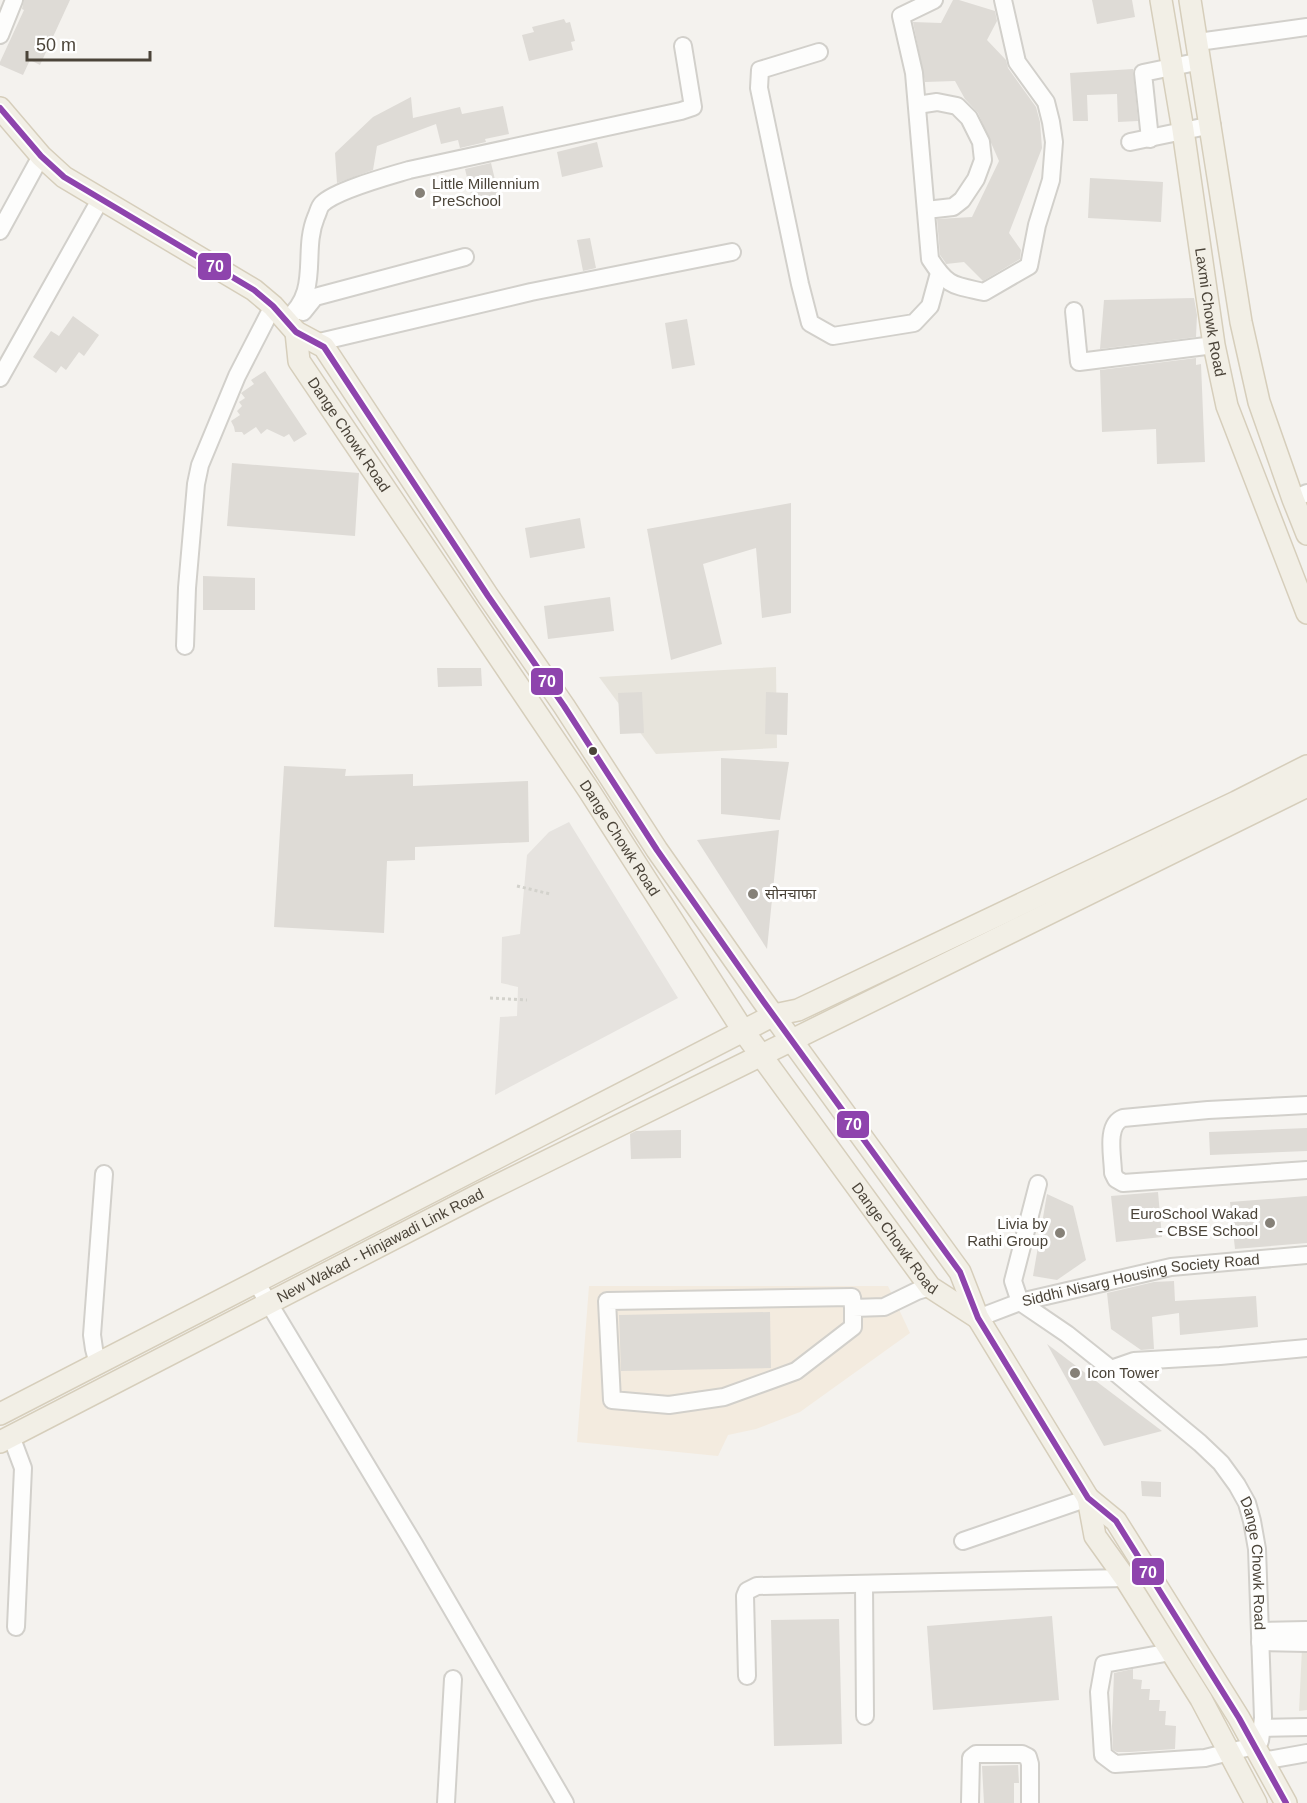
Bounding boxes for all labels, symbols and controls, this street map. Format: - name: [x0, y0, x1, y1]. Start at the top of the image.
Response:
- scale bar: [27, 24, 150, 62]
- text: 50 m: [36, 35, 76, 55]
- place label: Little Millennium PreSchool: [432, 175, 540, 209]
- marker: Little Millennium PreSchool: [413, 186, 427, 200]
- street label: Laxmi Chowk Road: [1192, 247, 1229, 378]
- line badge: 70: [197, 252, 232, 281]
- text: 70: [206, 258, 224, 275]
- street label: Dange Chowk Road: [305, 374, 394, 495]
- line badge: 70: [530, 667, 564, 696]
- text: 70: [538, 673, 556, 690]
- unlabelled marker: [587, 745, 599, 757]
- street label: Dange Chowk Road: [576, 777, 663, 899]
- place label: सोनचाफा: [765, 885, 817, 902]
- marker: सोनचाफा: [746, 887, 760, 901]
- line badge: 70: [836, 1110, 870, 1139]
- text: 70: [844, 1116, 862, 1133]
- street label: Dange Chowk Road: [849, 1179, 941, 1298]
- street label: New Wakad - Hinjawadi Link Road: [274, 1185, 486, 1306]
- place label: EuroSchool Wakad - CBSE School: [1130, 1205, 1258, 1239]
- place label: Livia by Rathi Group: [967, 1215, 1049, 1249]
- marker: EuroSchool Wakad - CBSE School: [1263, 1216, 1277, 1230]
- marker: Livia by Rathi Group: [1053, 1226, 1067, 1240]
- street label: Siddhi Nisarg Housing Society Road: [1020, 1250, 1260, 1309]
- place label: Icon Tower: [1087, 1364, 1159, 1381]
- marker: Icon Tower: [1068, 1366, 1082, 1380]
- street label: Dange Chowk Road: [1237, 1493, 1269, 1630]
- line badge: 70: [1131, 1557, 1165, 1586]
- text: 70: [1139, 1564, 1157, 1581]

